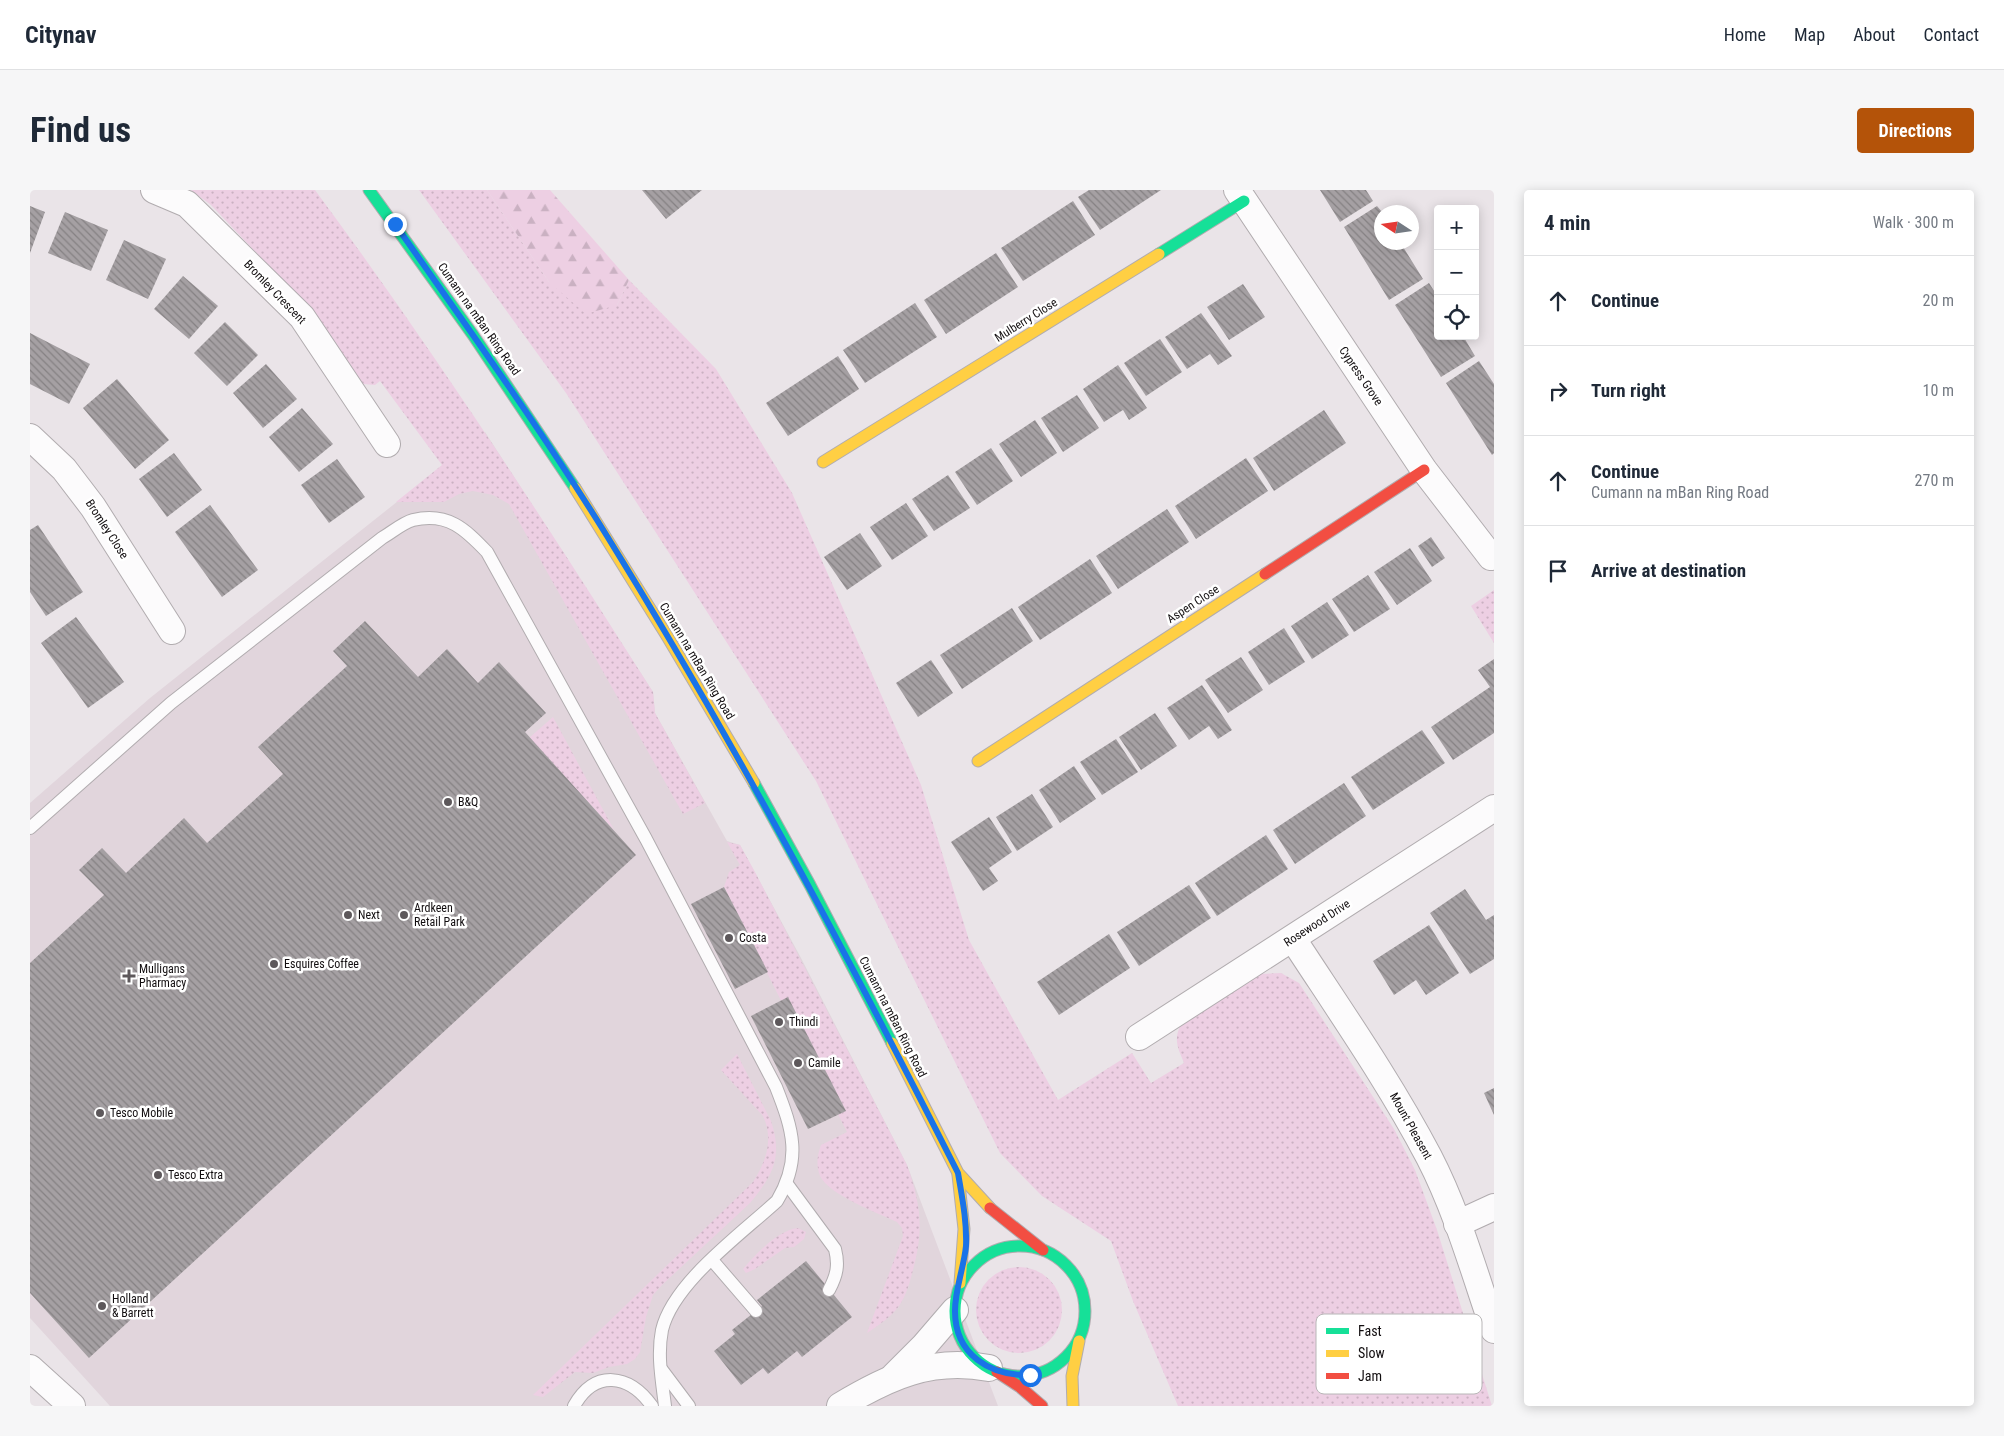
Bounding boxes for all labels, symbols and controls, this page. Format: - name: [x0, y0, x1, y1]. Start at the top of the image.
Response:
- text: Citynav: [25, 21, 96, 49]
- text: Home: [1724, 24, 1766, 45]
- text: Map: [1794, 24, 1825, 45]
- text: About: [1853, 24, 1895, 45]
- text: Contact: [1923, 24, 1979, 45]
- button: Directions: [1857, 108, 1974, 153]
- text: Find us: [30, 110, 131, 151]
- north arrow: [1374, 205, 1419, 250]
- map controls: [1434, 205, 1479, 340]
- button: +: [1434, 205, 1479, 250]
- text: 4 min: [1544, 211, 1591, 235]
- route end: [384, 213, 407, 236]
- text: Walk · 300 m: [1873, 213, 1954, 232]
- button: −: [1434, 250, 1479, 295]
- street label: Bromley Crescent: [241, 257, 309, 327]
- street label: Cumann na mBan Ring Road: [435, 260, 523, 378]
- icon: ahead: [1544, 287, 1572, 315]
- text: Continue: [1591, 289, 1659, 312]
- text: 20 m: [1922, 291, 1954, 310]
- street label: Mulberry Close: [992, 295, 1060, 345]
- button: locate: [1434, 295, 1479, 340]
- street label: Cypress Grove: [1336, 344, 1386, 408]
- icon: right: [1544, 377, 1572, 405]
- text: Turn right: [1591, 379, 1666, 402]
- text: 10 m: [1922, 381, 1954, 400]
- text: Continue: [1591, 460, 1659, 483]
- icon: ahead: [1544, 467, 1572, 495]
- text: 270 m: [1915, 471, 1954, 490]
- text: Cumann na mBan Ring Road: [1591, 483, 1769, 502]
- street label: Bromley Close: [83, 497, 132, 562]
- icon: arrive: [1544, 557, 1572, 585]
- text: Arrive at destination: [1591, 559, 1746, 582]
- street label: Aspen Close: [1164, 582, 1222, 626]
- street label: Cumann na mBan Ring Road: [657, 600, 737, 722]
- place label: B&Q: [458, 795, 478, 809]
- marker: B&Q: [442, 796, 454, 808]
- street label: Rosewood Drive: [1281, 896, 1353, 950]
- place label: Ardkeen Retail Park: [414, 901, 466, 929]
- place label: Next: [358, 908, 380, 922]
- marker: Next: [342, 909, 354, 921]
- marker: Ardkeen Retail Park: [398, 909, 410, 921]
- place label: Costa: [739, 931, 767, 945]
- marker: Costa: [723, 932, 735, 944]
- street label: Cumann na mBan Ring Road: [856, 954, 930, 1080]
- place label: Esquires Coffee: [284, 957, 359, 971]
- marker: Esquires Coffee: [268, 958, 280, 970]
- place label: Mulligans Pharmacy: [139, 962, 186, 990]
- marker: Mulligans Pharmacy: [123, 970, 135, 982]
- place label: Thindi: [789, 1015, 818, 1029]
- marker: Thindi: [773, 1016, 785, 1028]
- place label: Camile: [808, 1056, 841, 1070]
- marker: Camile: [792, 1057, 804, 1069]
- street label: Mount Pleasent: [1387, 1090, 1435, 1162]
- place label: Tesco Mobile: [110, 1106, 174, 1120]
- marker: Tesco Mobile: [94, 1107, 106, 1119]
- place label: Tesco Extra: [168, 1168, 223, 1182]
- marker: Tesco Extra: [152, 1169, 164, 1181]
- place label: Holland & Barrett: [112, 1292, 154, 1320]
- marker: Holland & Barrett: [96, 1300, 108, 1312]
- legend: [1316, 1314, 1482, 1394]
- text: Fast: [1358, 1323, 1382, 1339]
- text: Slow: [1358, 1345, 1385, 1361]
- route start: [1019, 1364, 1042, 1387]
- text: Jam: [1358, 1368, 1382, 1384]

